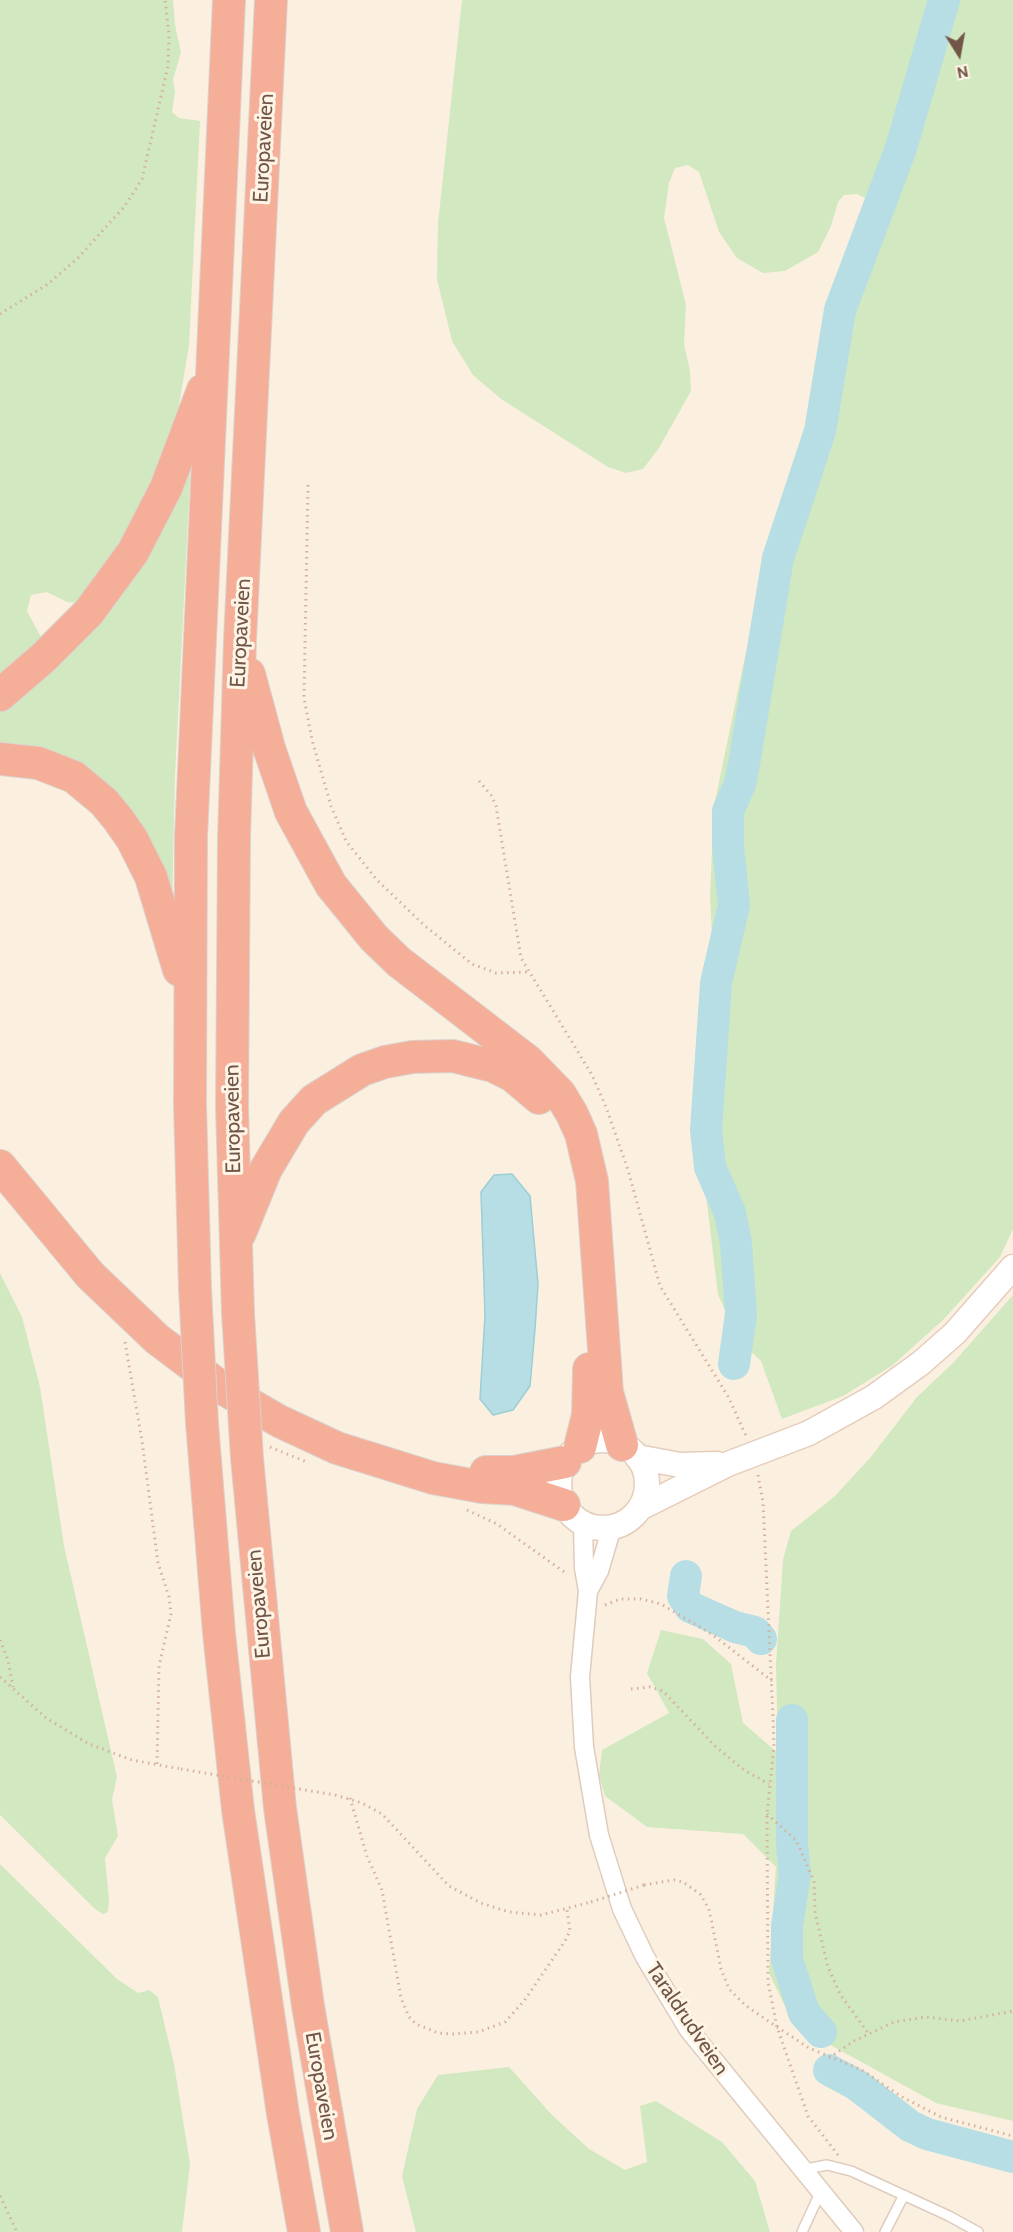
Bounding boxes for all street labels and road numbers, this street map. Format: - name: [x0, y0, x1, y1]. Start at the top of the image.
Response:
- street label: Europaveien: [249, 93, 279, 203]
- street label: Europaveien: [226, 578, 256, 688]
- street label: Europaveien: [219, 1064, 247, 1174]
- street label: Europaveien: [242, 1548, 276, 1660]
- street label: Taraldrudveien: [640, 1958, 734, 2080]
- street label: Europaveien: [299, 2030, 343, 2142]

